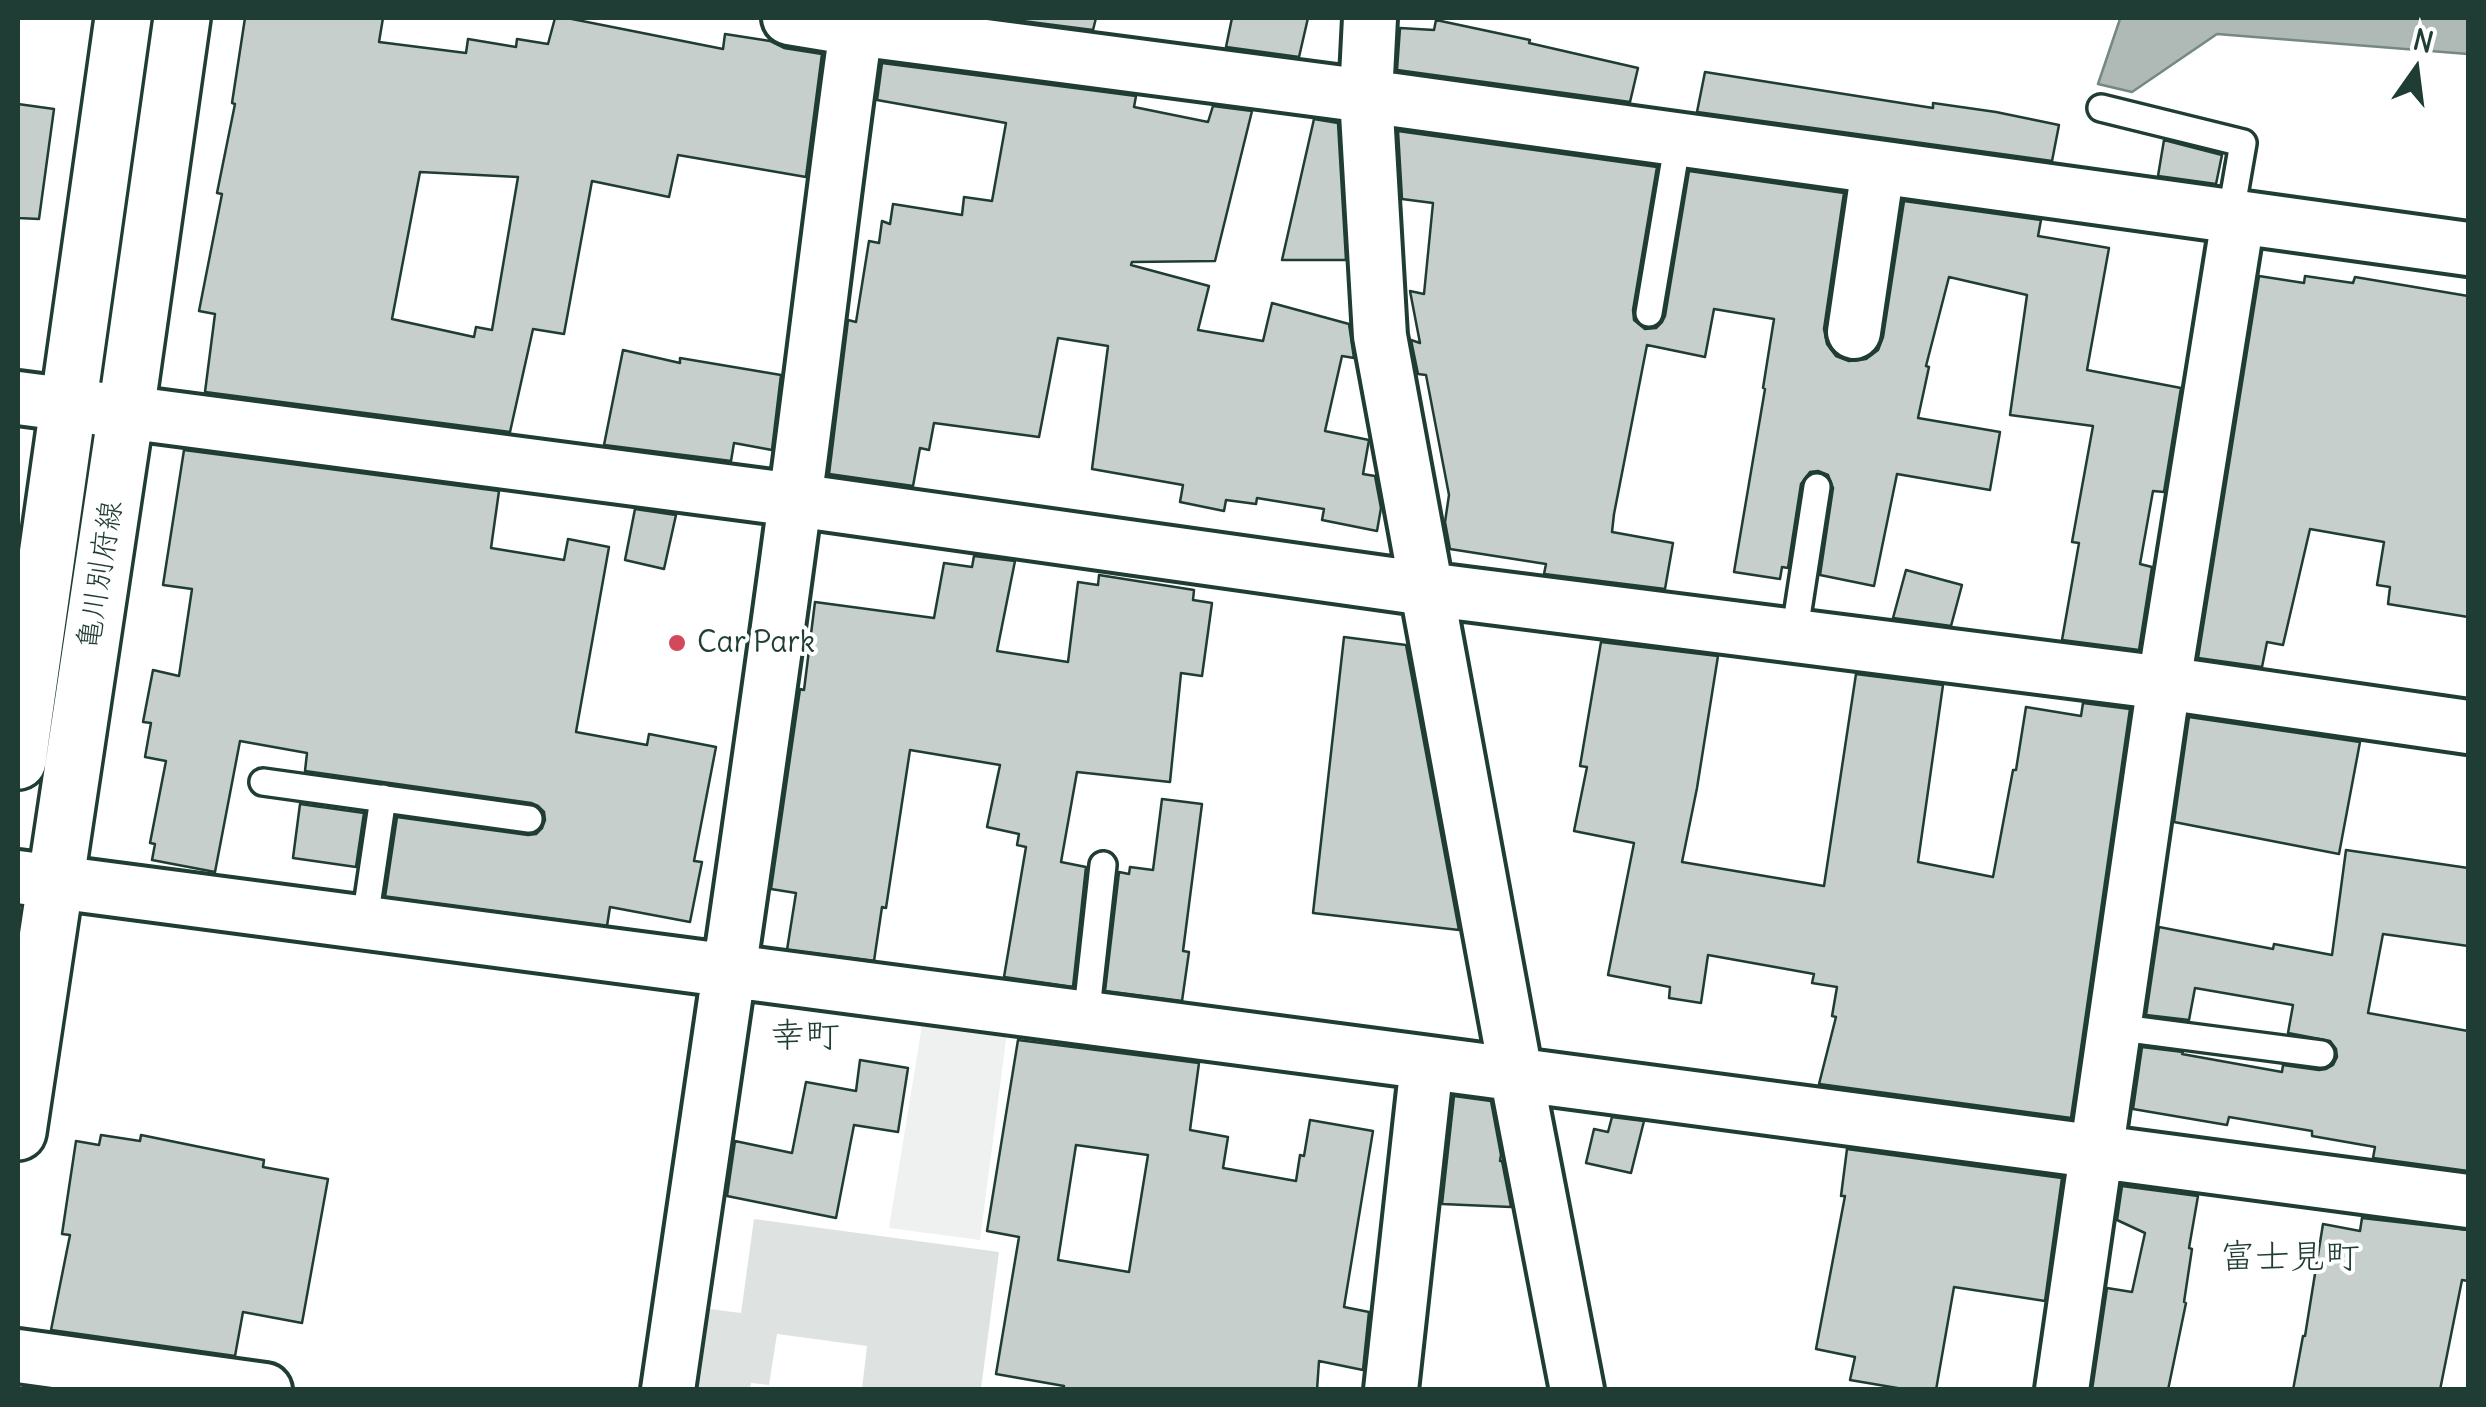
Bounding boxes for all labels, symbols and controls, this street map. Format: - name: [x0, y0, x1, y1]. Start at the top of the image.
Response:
- north arrow: [2366, 20, 2466, 120]
- text: N: [2410, 21, 2437, 61]
- street label: 亀川別府線: [71, 498, 131, 652]
- place label: Car Park: [697, 625, 815, 661]
- marker: Car Park: [666, 632, 688, 654]
- district label: 幸町: [770, 1016, 840, 1058]
- district label: 富士見町: [2220, 1237, 2360, 1279]

